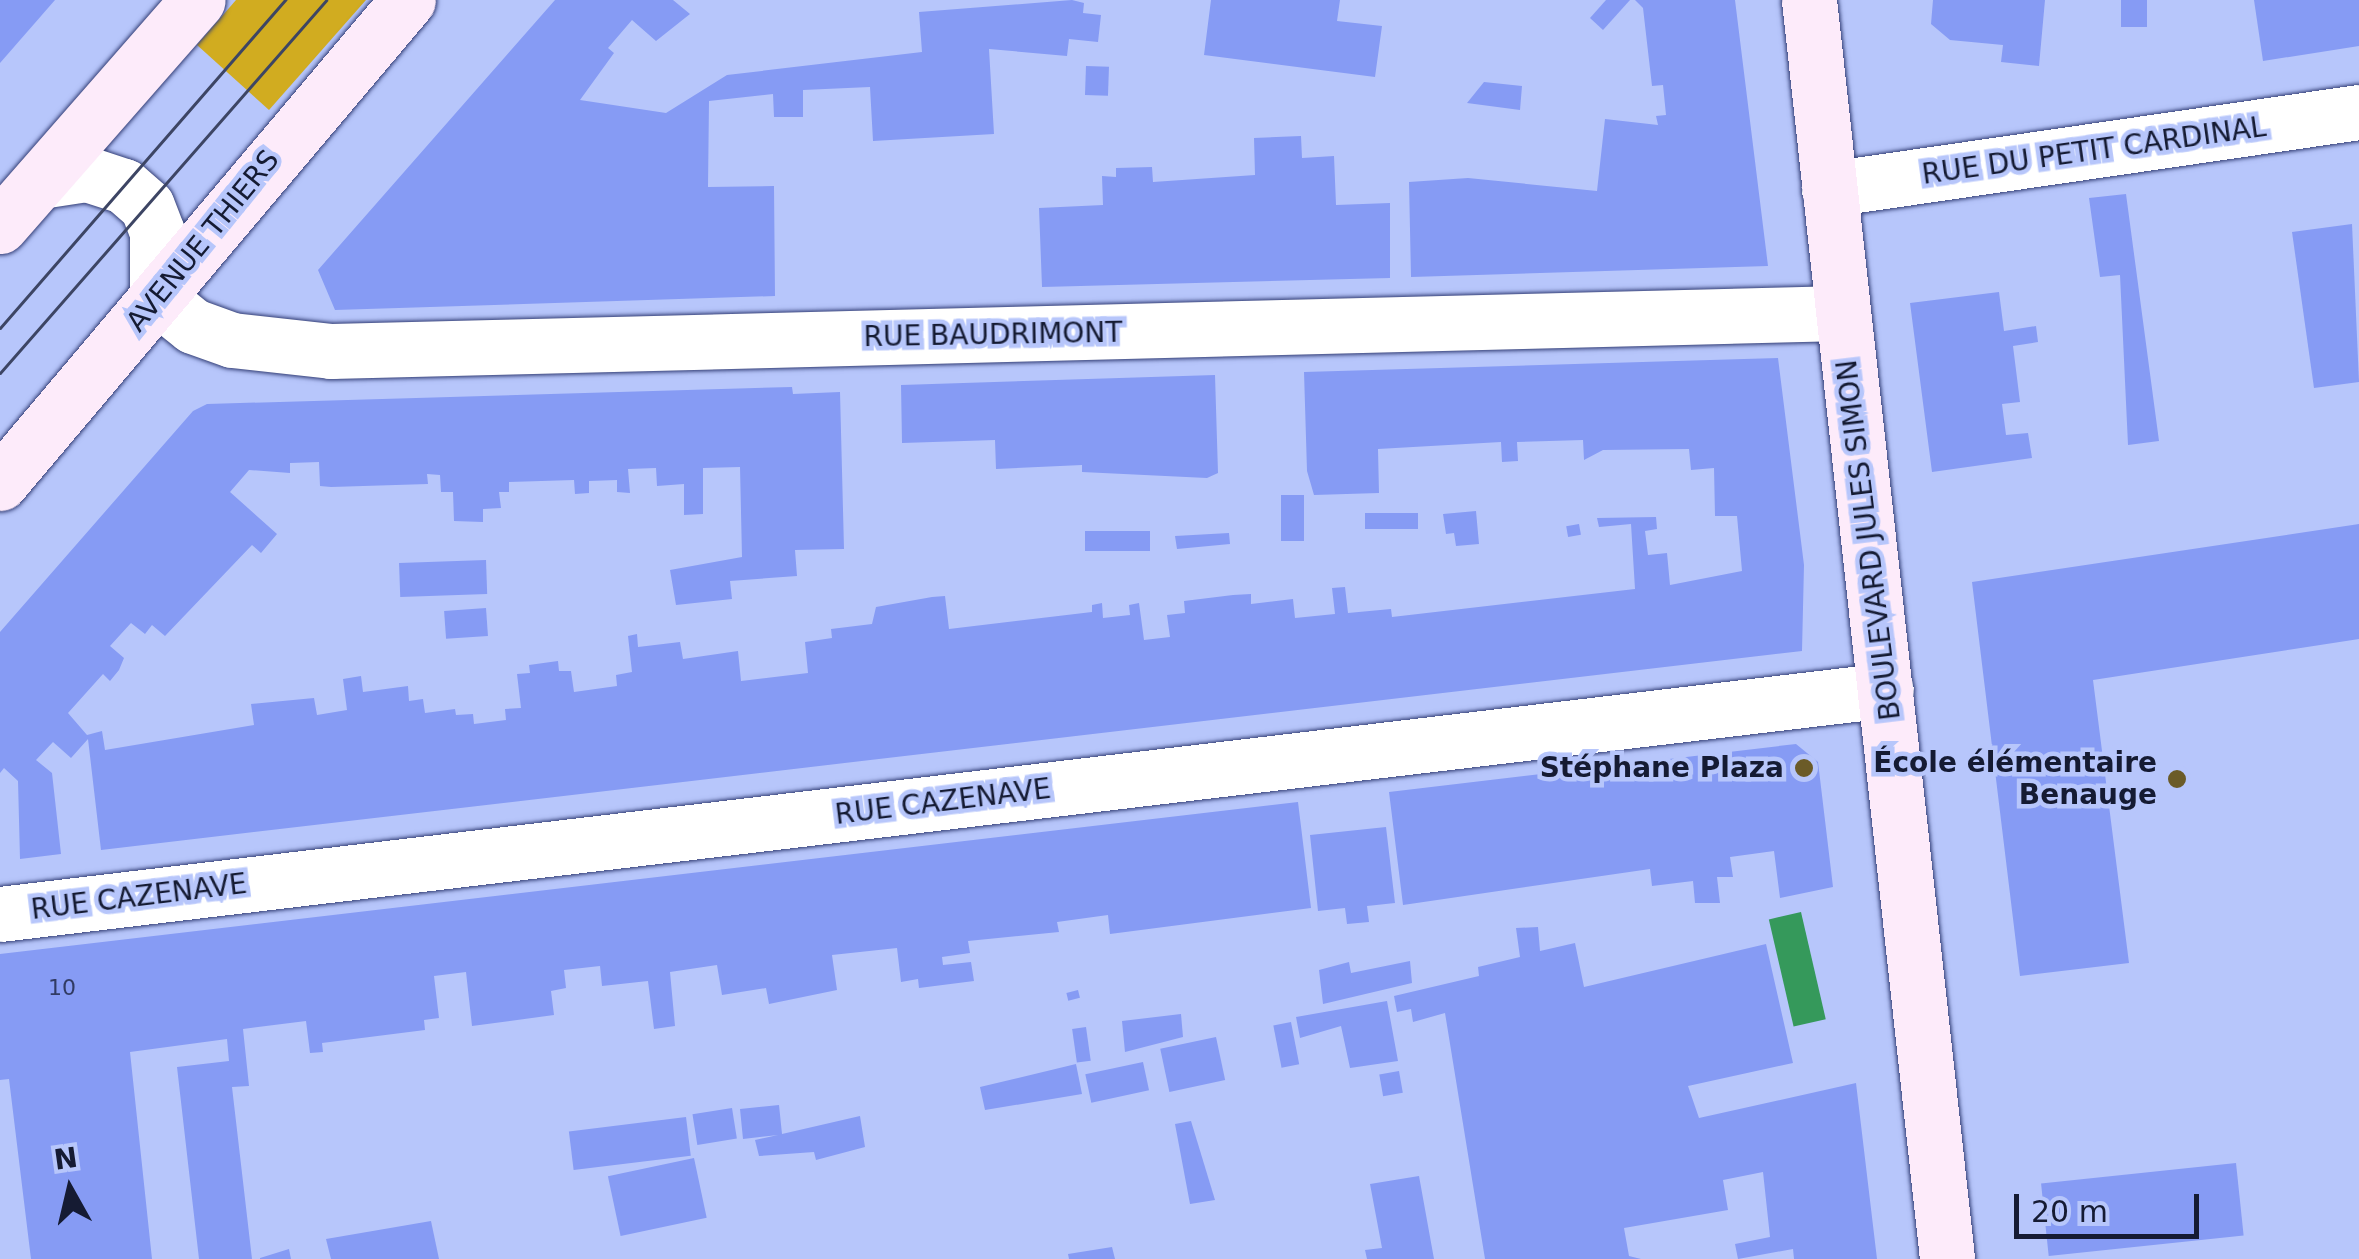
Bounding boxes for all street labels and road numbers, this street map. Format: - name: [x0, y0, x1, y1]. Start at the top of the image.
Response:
- street label: RUE DU PETIT CARDINAL: [1920, 110, 2268, 192]
- street label: AVENUE THIERS: [120, 144, 286, 338]
- street label: RUE BAUDRIMONT: [863, 316, 1123, 354]
- street label: BOULEVARD JULES SIMON: [1830, 358, 1908, 722]
- street label: RUE CAZENAVE: [833, 772, 1053, 832]
- street label: RUE CAZENAVE: [29, 867, 249, 927]

